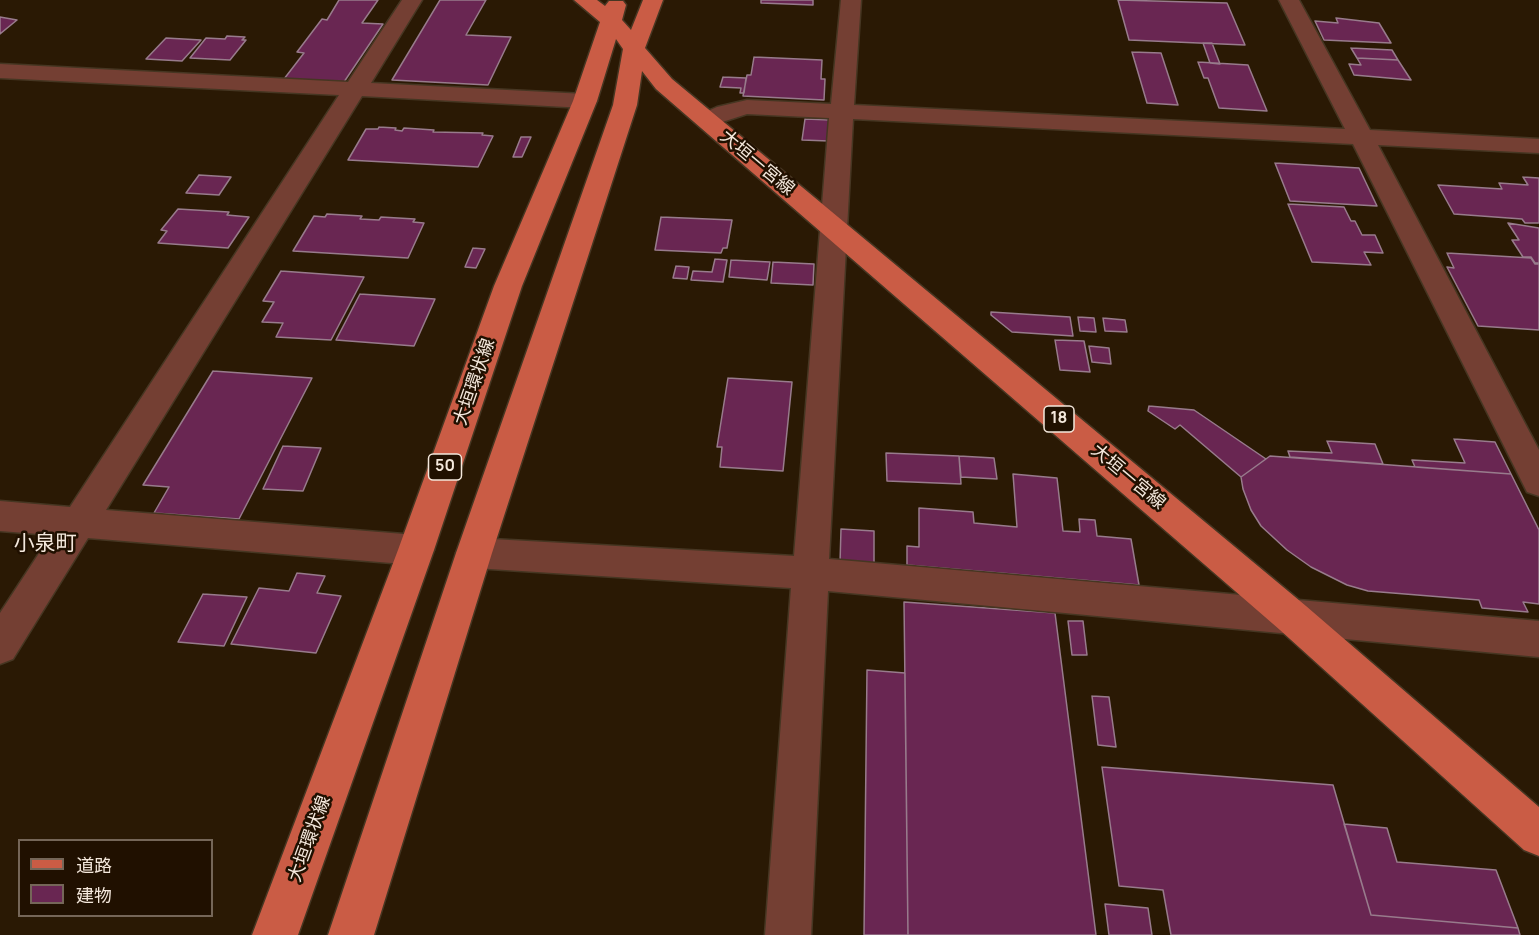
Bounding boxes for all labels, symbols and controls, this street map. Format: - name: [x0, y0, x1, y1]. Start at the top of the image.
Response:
- street label: 大垣一宮線: [716, 126, 798, 200]
- street label: 大垣環状線: [450, 336, 500, 428]
- road number: 18: [1044, 406, 1074, 432]
- street label: 大垣一宮線: [1087, 440, 1169, 514]
- road number: 50: [428, 454, 462, 480]
- district label: 小泉町: [14, 531, 76, 557]
- street label: 大垣環状線: [284, 793, 336, 885]
- legend: [18, 839, 213, 917]
- text: 道路: [76, 853, 112, 877]
- text: 建物: [76, 883, 112, 907]

